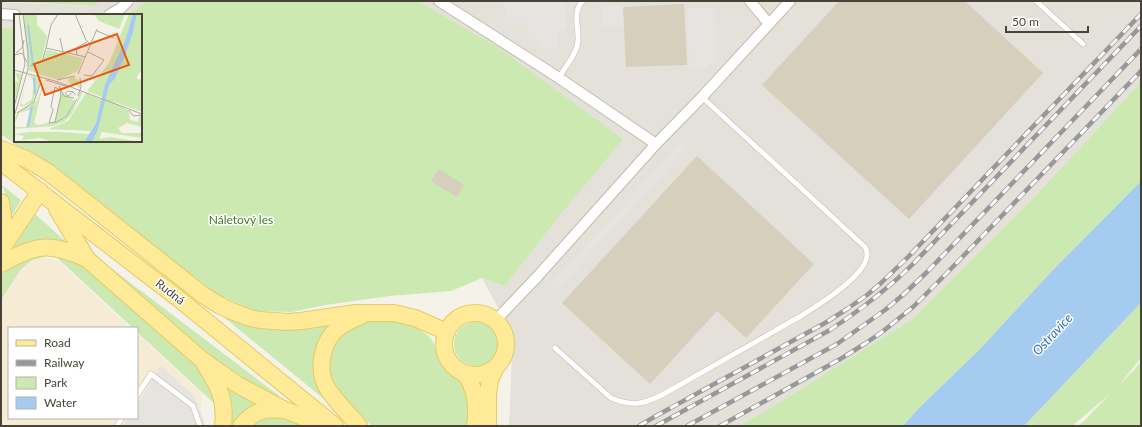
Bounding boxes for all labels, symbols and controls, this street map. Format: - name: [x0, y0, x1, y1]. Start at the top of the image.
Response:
- scale bar: [1006, 8, 1088, 34]
- inset map: [14, 14, 142, 142]
- text: 50 m: [1012, 14, 1039, 29]
- park label: Náletový les: [209, 212, 273, 227]
- street label: Rudná: [153, 275, 188, 308]
- water label: Ostravice: [1029, 310, 1075, 358]
- legend: [8, 327, 138, 419]
- text: Road: [44, 335, 71, 350]
- text: Railway: [44, 355, 85, 370]
- text: Park: [44, 375, 68, 390]
- text: Water: [44, 395, 77, 410]

